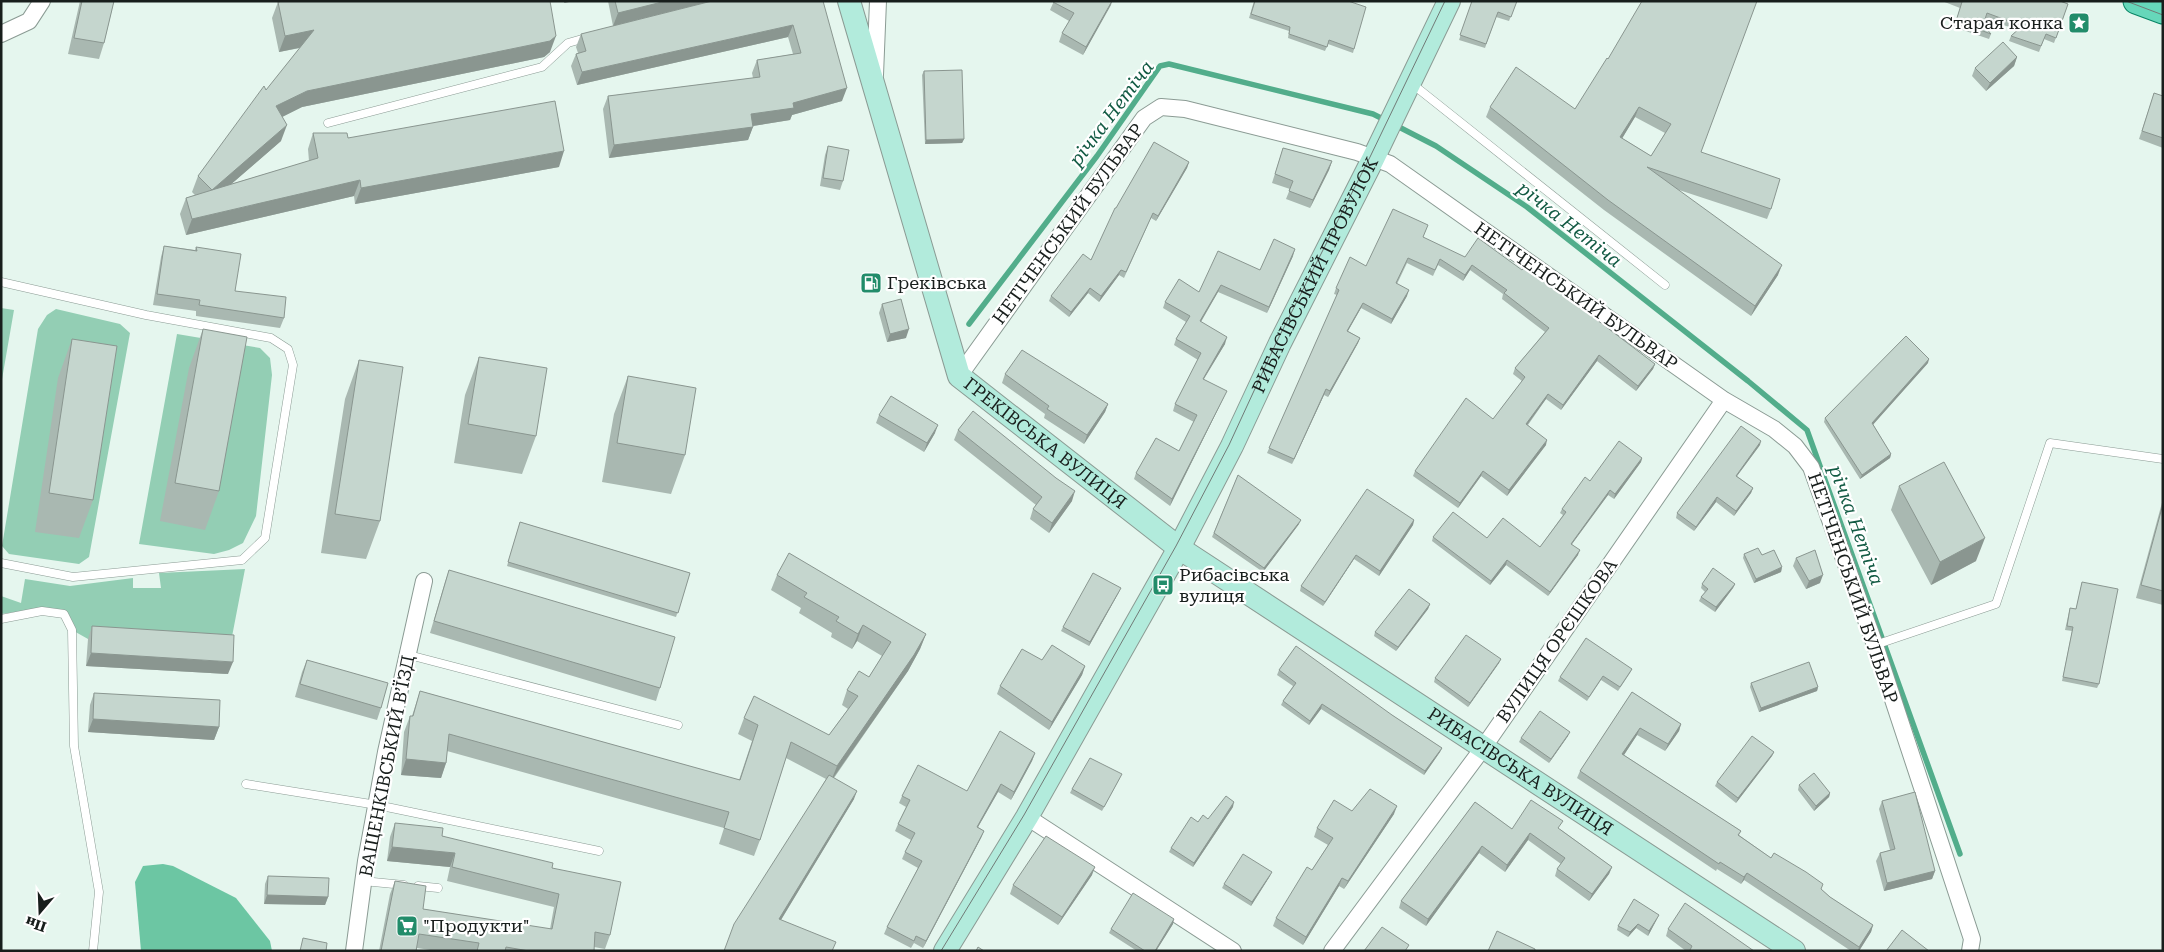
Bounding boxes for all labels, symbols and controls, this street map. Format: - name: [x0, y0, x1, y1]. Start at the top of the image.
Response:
- place icon: Старая конка: [2067, 11, 2091, 35]
- place label: Старая конка: [1940, 12, 2063, 33]
- water label: річка Нетіча: [1063, 56, 1159, 172]
- street label: НЕТІЧЕНСЬКИЙ БУЛЬВАР: [988, 119, 1147, 328]
- street label: РИБАСІВСЬКИЙ ПРОВУЛОК: [1247, 154, 1382, 396]
- water label: річка Нетіча: [1511, 175, 1626, 272]
- street label: НЕТІЧЕНСЬКИЙ БУЛЬВАР: [1471, 217, 1682, 374]
- fuel station icon: Греківська: [859, 271, 883, 295]
- place label: Греківська: [887, 272, 987, 293]
- street label: ГРЕКІВСЬКА ВУЛИЦЯ: [960, 373, 1131, 513]
- water label: річка Нетіча: [1823, 460, 1889, 588]
- street label: НЕТІЧЕНСЬКИЙ БУЛЬВАР: [1804, 470, 1903, 706]
- street label: ВУЛИЦЯ ОРЄШКОВА: [1492, 554, 1621, 727]
- place label: Рибасівська вулиця: [1179, 564, 1289, 606]
- bus stop icon: Рибасівська вулиця: [1151, 573, 1175, 597]
- street label: ВАЩЕНКІВСЬКИЙ В’ЇЗД: [355, 653, 418, 879]
- street label: РИБАСІВСЬКА ВУЛИЦЯ: [1424, 703, 1617, 839]
- north arrow: [15, 887, 65, 937]
- text: Пн: [23, 913, 48, 935]
- supermarket icon: "Продукти": [395, 914, 419, 938]
- place label: "Продукти": [423, 915, 530, 936]

